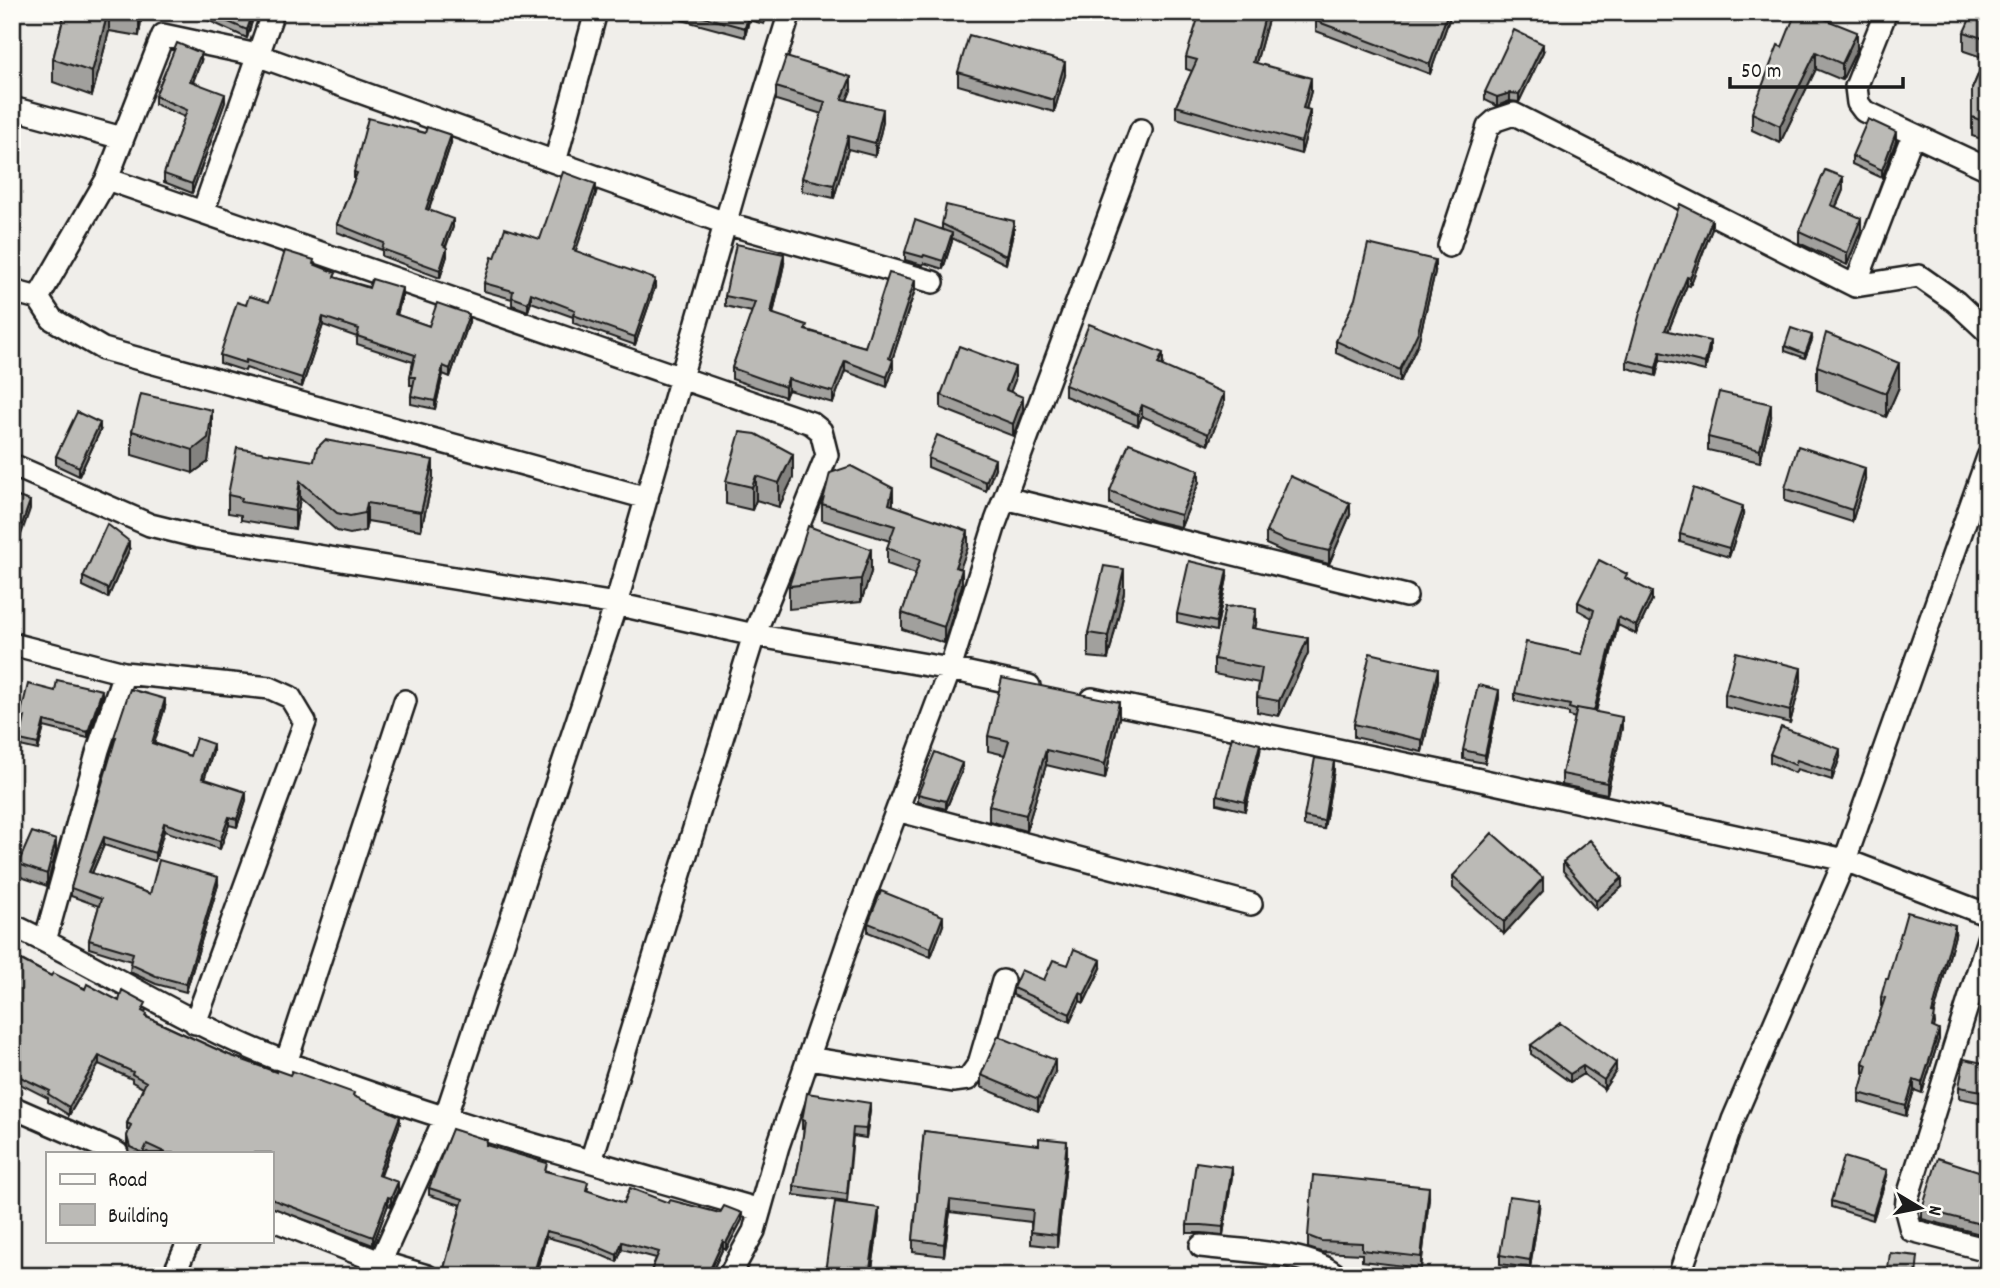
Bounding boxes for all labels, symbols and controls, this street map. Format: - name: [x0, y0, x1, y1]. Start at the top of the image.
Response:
- scale bar: [1730, 46, 1904, 90]
- text: 50 m: [1741, 58, 1781, 88]
- legend: [46, 1152, 273, 1242]
- text: Road: [108, 1167, 147, 1197]
- north arrow: [1884, 1172, 1954, 1242]
- text: Building: [108, 1203, 168, 1233]
- text: N: [1919, 1203, 1947, 1217]

